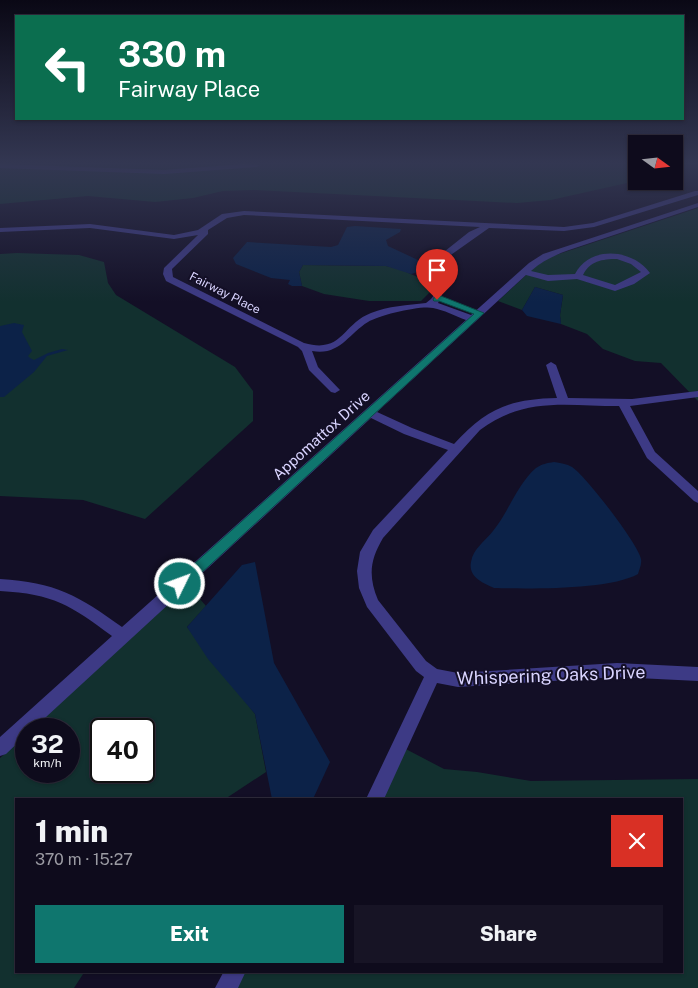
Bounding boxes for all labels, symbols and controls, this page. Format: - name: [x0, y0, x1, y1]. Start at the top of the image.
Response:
- text: 330 m: [118, 34, 226, 75]
- icon: left: [35, 35, 100, 100]
- text: Fairway Place: [118, 76, 260, 102]
- north arrow: [628, 135, 682, 190]
- map controls: [628, 135, 683, 190]
- pin: [416, 249, 458, 300]
- icon: arrive: [423, 256, 451, 284]
- street label: Fairway Place: [187, 269, 263, 317]
- street label: Appomattox Drive: [269, 387, 373, 483]
- position arrow: [153, 557, 205, 609]
- street label: Whispering Oaks Drive: [456, 661, 646, 689]
- speed limit sign: 40: [90, 718, 155, 783]
- text: 32: [31, 729, 64, 759]
- text: km/h: [33, 756, 62, 770]
- text: 1 min: [35, 813, 108, 849]
- button: close: [611, 815, 663, 867]
- text: 370 m · 15:27: [35, 850, 133, 869]
- button: Exit: [35, 905, 344, 963]
- button: Share: [354, 905, 663, 963]

